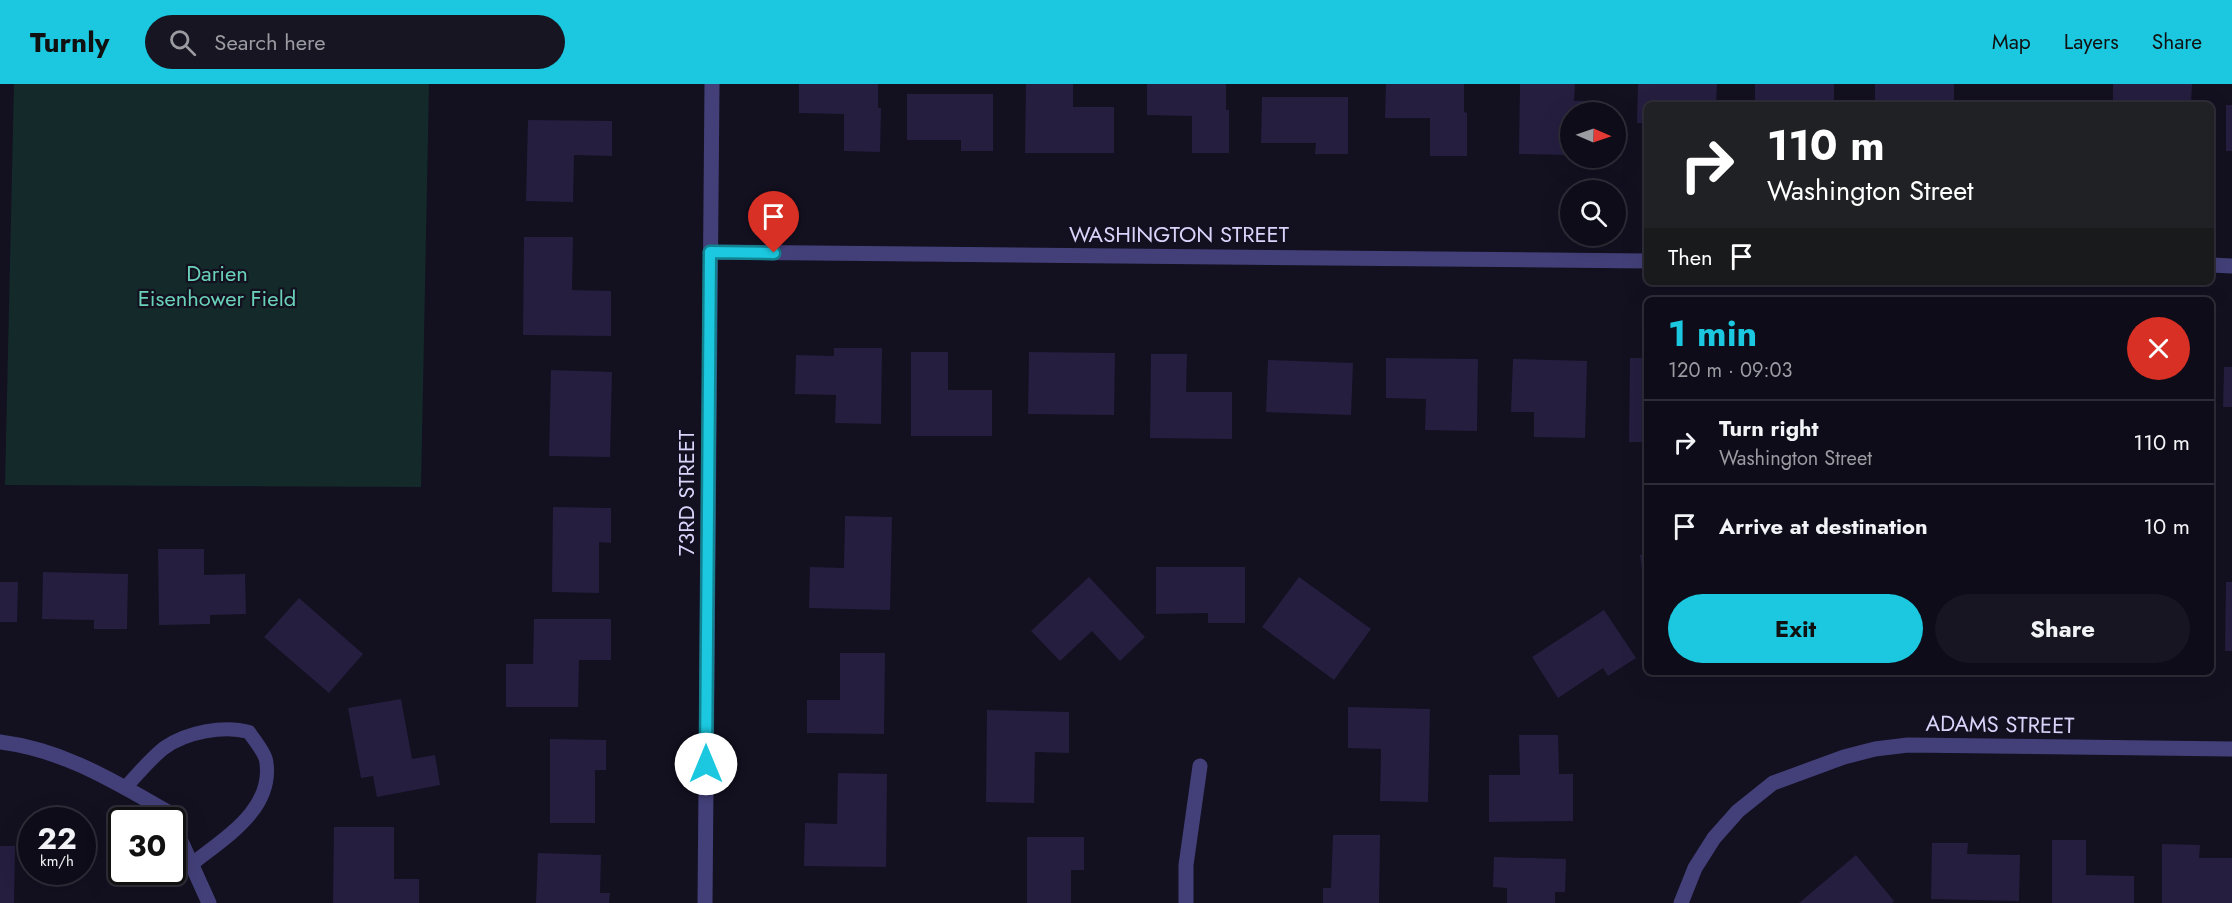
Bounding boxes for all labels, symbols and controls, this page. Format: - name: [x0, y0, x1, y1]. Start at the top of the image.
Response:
- search box: [145, 15, 565, 69]
- text: Turnly: [30, 22, 109, 63]
- icon: search: [166, 26, 199, 59]
- text: Search here: [214, 26, 326, 58]
- text: Map: [1992, 27, 2031, 57]
- text: Layers: [2064, 27, 2119, 57]
- text: Share: [2152, 27, 2202, 57]
- north arrow: [1560, 102, 1626, 168]
- map controls: [1560, 102, 1626, 246]
- text: 110 m: [1767, 115, 1885, 176]
- icon: right: [1668, 126, 1746, 204]
- text: Washington Street: [1767, 171, 1974, 210]
- button: search: [1560, 180, 1626, 246]
- pin: [748, 191, 799, 253]
- icon: arrive: [757, 200, 790, 233]
- street label: WASHINGTON STREET: [1069, 218, 1290, 250]
- icon: arrive: [1725, 240, 1758, 273]
- text: Then: [1668, 241, 1713, 273]
- park label: Darien Eisenhower Field: [138, 257, 296, 314]
- text: 1 min: [1668, 307, 1757, 359]
- button: close: [2127, 317, 2190, 380]
- text: 120 m · 09:03: [1668, 356, 1792, 385]
- text: Turn right: [1719, 412, 1819, 444]
- icon: right: [1668, 426, 1701, 459]
- text: 110 m: [2133, 426, 2190, 458]
- street label: 73RD STREET: [670, 429, 702, 556]
- text: Washington Street: [1719, 444, 1872, 473]
- icon: arrive: [1668, 510, 1701, 543]
- text: Arrive at destination: [1719, 510, 1928, 542]
- text: 10 m: [2143, 510, 2190, 542]
- button: Exit: [1668, 594, 1923, 663]
- button: Share: [1935, 594, 2190, 663]
- street label: ADAMS STREET: [1925, 707, 2075, 741]
- position arrow: [674, 732, 738, 796]
- speed limit sign: 30: [108, 807, 186, 885]
- text: 22: [37, 817, 77, 860]
- text: km/h: [40, 850, 74, 872]

